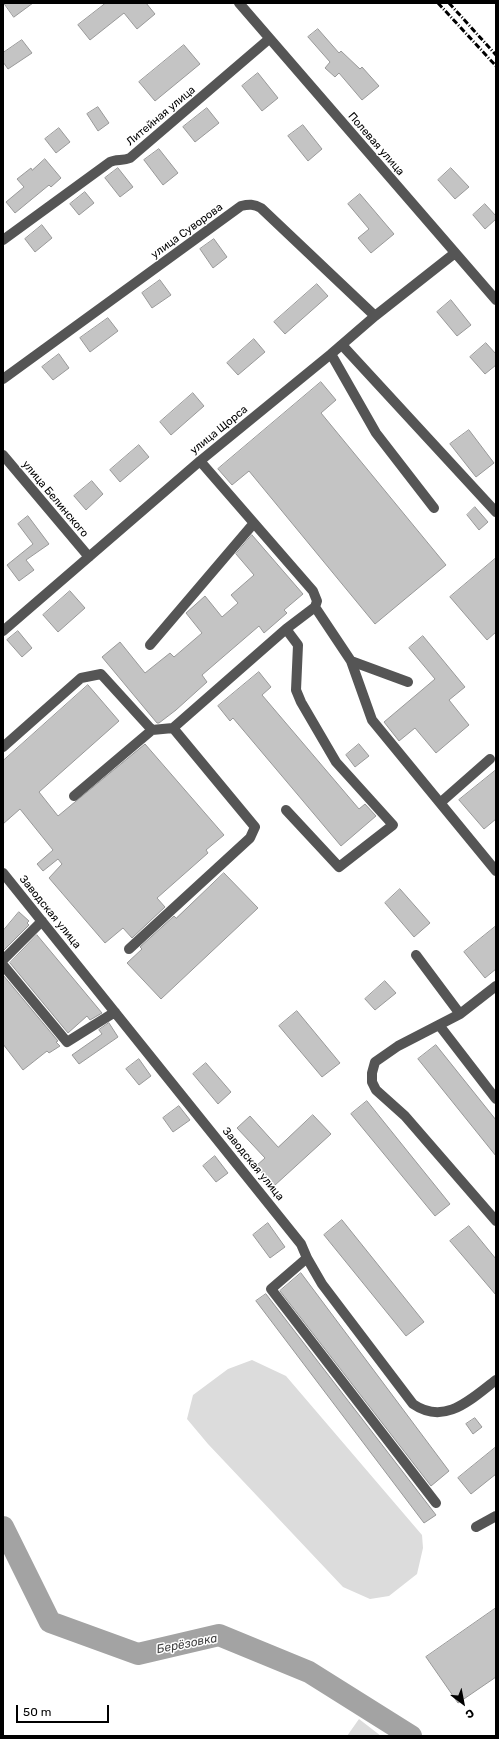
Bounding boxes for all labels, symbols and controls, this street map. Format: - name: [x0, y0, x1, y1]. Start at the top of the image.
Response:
- street label: Литейная улица: [124, 83, 198, 149]
- street label: Полевая улица: [345, 110, 407, 178]
- street label: улица Суворова: [149, 201, 225, 261]
- street label: улица Щорса: [188, 403, 250, 457]
- street label: улица Белинского: [19, 458, 91, 540]
- street label: Заводская улица: [16, 873, 84, 951]
- street label: Заводская улица: [219, 1125, 287, 1203]
- water label: Берёзовка: [155, 1631, 219, 1657]
- north arrow: [443, 1683, 483, 1723]
- scale bar: [18, 1697, 111, 1723]
- text: 50 m: [23, 1705, 51, 1719]
- text: С: [463, 1706, 476, 1721]

